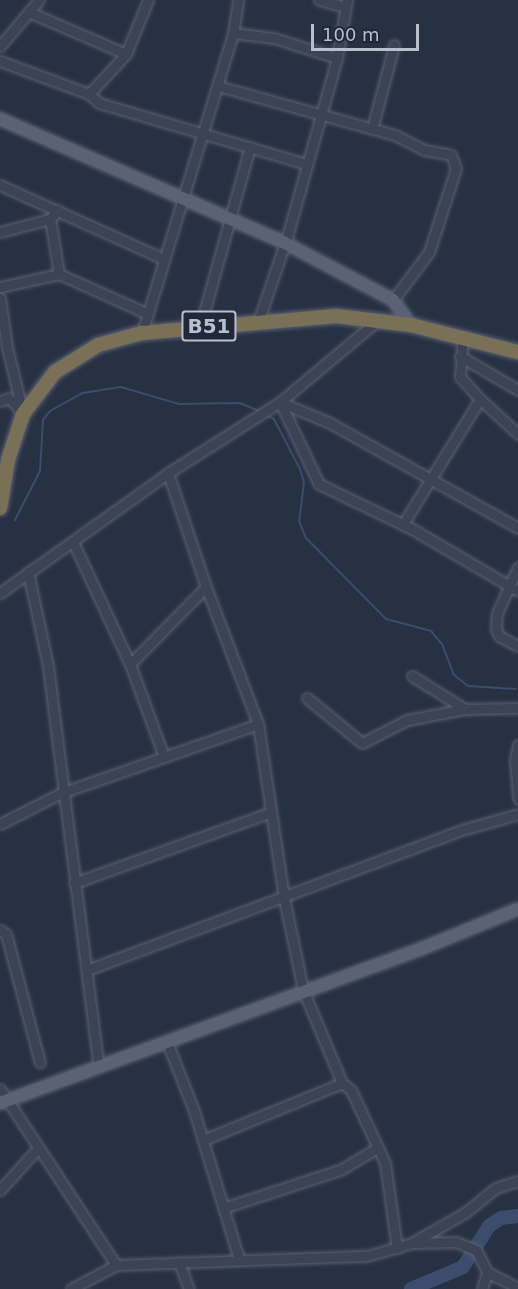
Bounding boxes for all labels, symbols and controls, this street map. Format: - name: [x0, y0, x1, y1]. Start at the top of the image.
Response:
- scale bar: [314, 12, 422, 50]
- text: 100 m: [322, 24, 380, 45]
- road number: B51: [180, 309, 238, 343]

